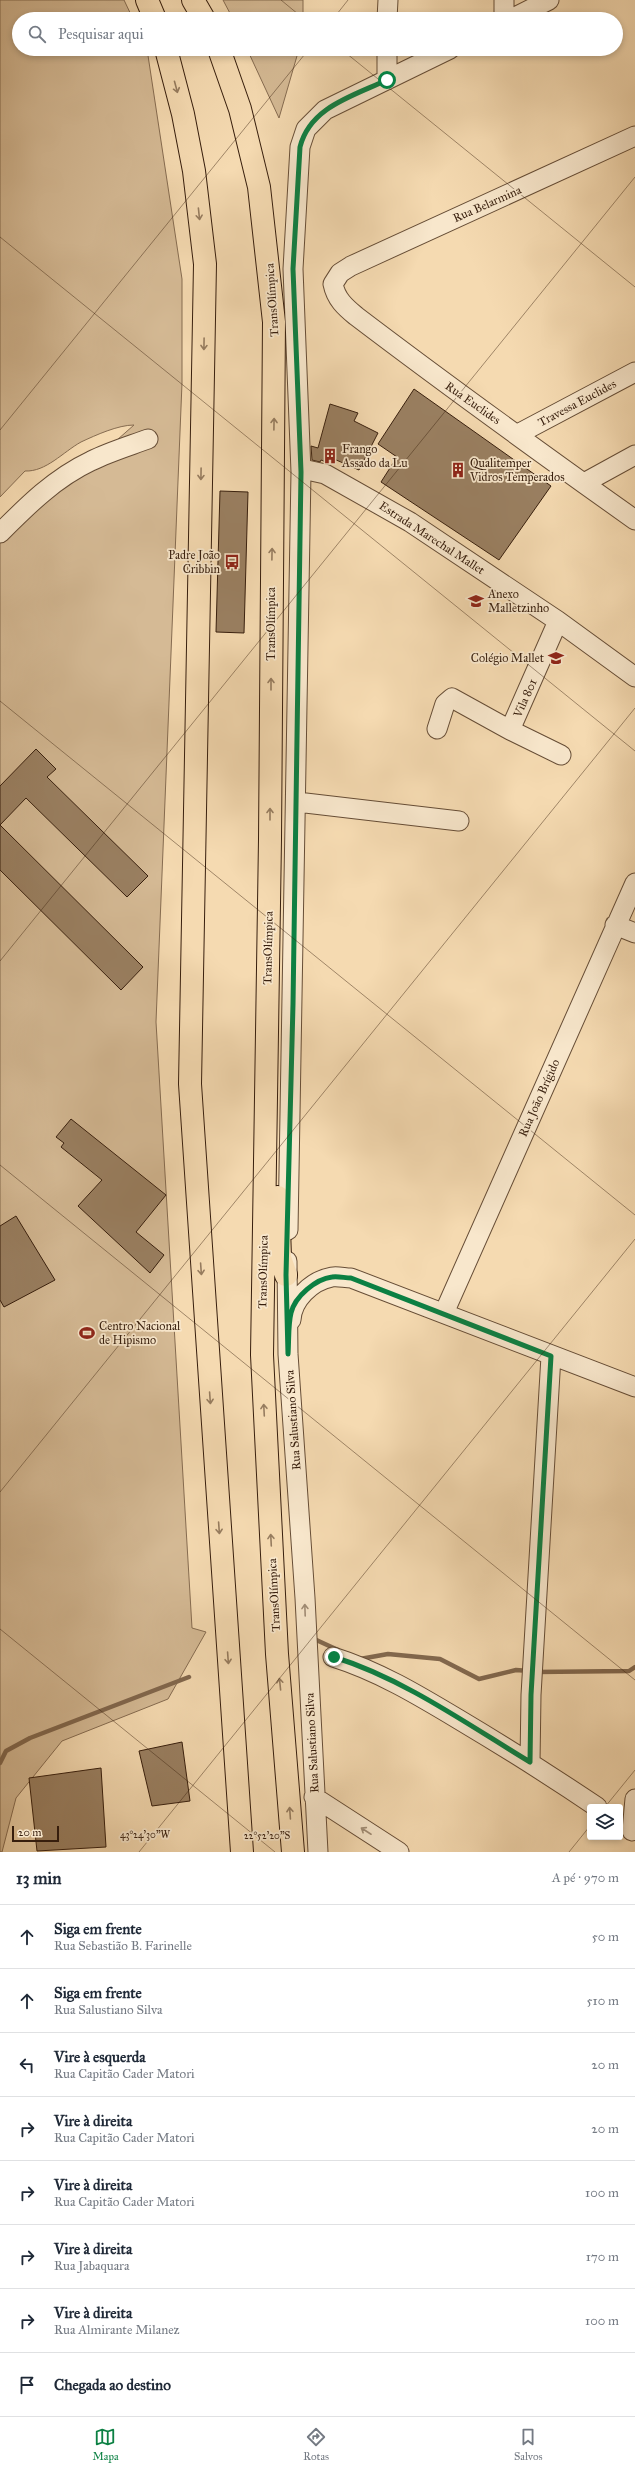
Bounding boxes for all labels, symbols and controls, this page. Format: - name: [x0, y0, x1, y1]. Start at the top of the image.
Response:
- search box: [12, 12, 623, 56]
- icon: search: [26, 23, 48, 45]
- text: Pesquisar aqui: [58, 25, 144, 43]
- route start: [378, 71, 396, 89]
- one-way arrow: [172, 80, 180, 93]
- street label: Rua Belarmina: [451, 182, 524, 225]
- one-way arrow: [195, 207, 202, 220]
- street label: TransOlímpica: [262, 262, 282, 337]
- one-way arrow: [200, 337, 208, 350]
- street label: Travessa Euclides: [536, 377, 618, 429]
- street label: Rua Euclides: [443, 379, 503, 427]
- one-way arrow: [270, 418, 278, 431]
- place label: Frango Assado da Lu: [341, 442, 408, 470]
- building icon: Frango Assado da Lu: [321, 447, 339, 465]
- place label: Qualitemper Vidros Temperados: [469, 456, 565, 484]
- building icon: Qualitemper Vidros Temperados: [449, 461, 467, 479]
- one-way arrow: [198, 467, 205, 480]
- street label: Estrada Marechal Mallet: [377, 499, 488, 578]
- place label: Padre João Cribbin: [168, 548, 221, 576]
- one-way arrow: [268, 548, 276, 561]
- bus stop icon: Padre João Cribbin: [223, 553, 241, 571]
- street label: TransOlímpica: [264, 586, 278, 661]
- place label: Anexo Malletzinho: [487, 587, 549, 615]
- school or university icon: Anexo Malletzinho: [467, 592, 485, 610]
- school or university icon: Colégio Mallet: [547, 649, 565, 667]
- place label: Colégio Mallet: [471, 651, 545, 666]
- street label: Vila 801: [510, 676, 540, 720]
- one-way arrow: [267, 678, 275, 691]
- one-way arrow: [266, 808, 274, 821]
- street label: TransOlímpica: [260, 910, 276, 985]
- street label: Rua João Brígido: [516, 1057, 563, 1139]
- street label: TransOlímpica: [255, 1234, 271, 1309]
- one-way arrow: [198, 1262, 205, 1275]
- place label: Centro Nacional de Hipismo: [99, 1319, 181, 1347]
- sports icon: Centro Nacional de Hipismo: [78, 1324, 96, 1342]
- street label: Rua Salustiano Silva: [282, 1369, 303, 1470]
- one-way arrow: [207, 1391, 214, 1404]
- one-way arrow: [261, 1404, 268, 1417]
- one-way arrow: [216, 1521, 223, 1534]
- one-way arrow: [267, 1534, 274, 1547]
- street label: TransOlímpica: [265, 1557, 283, 1632]
- one-way arrow: [302, 1604, 309, 1617]
- route end: [325, 1648, 343, 1666]
- one-way arrow: [225, 1651, 232, 1664]
- one-way arrow: [276, 1677, 284, 1690]
- street label: Rua Salustiano Silva: [302, 1692, 322, 1793]
- map controls: [587, 1804, 623, 1840]
- button: layers: [587, 1804, 623, 1840]
- one-way arrow: [287, 1807, 294, 1820]
- scale bar: [12, 1824, 59, 1843]
- text: 20 m: [18, 1826, 41, 1839]
- one-way arrow: [361, 1827, 372, 1835]
- text: 43°24'30"W: [120, 1829, 171, 1841]
- text: 22°52'20"S: [244, 1830, 291, 1842]
- text: 13 min: [16, 1868, 61, 1889]
- text: A pé · 970 m: [552, 1870, 619, 1886]
- text: Siga em frente: [54, 1920, 142, 1938]
- icon: ahead: [16, 1926, 38, 1948]
- text: 50 m: [592, 1929, 619, 1945]
- text: Rua Sebastião B. Farinelle: [54, 1938, 192, 1954]
- text: Siga em frente: [54, 1984, 142, 2002]
- icon: ahead: [16, 1990, 38, 2012]
- text: 510 m: [587, 1993, 619, 2009]
- text: Rua Salustiano Silva: [54, 2002, 163, 2018]
- text: Vire à esquerda: [54, 2048, 146, 2066]
- icon: left: [16, 2054, 38, 2076]
- text: 20 m: [591, 2057, 619, 2073]
- text: Rua Capitão Cader Matori: [54, 2066, 195, 2082]
- text: Vire à direita: [54, 2112, 132, 2130]
- icon: right: [16, 2118, 38, 2140]
- text: 20 m: [591, 2121, 619, 2137]
- text: Rua Capitão Cader Matori: [54, 2130, 195, 2146]
- text: Vire à direita: [54, 2176, 132, 2194]
- icon: right: [16, 2182, 38, 2204]
- text: 100 m: [585, 2185, 619, 2201]
- text: Rua Capitão Cader Matori: [54, 2194, 195, 2210]
- text: Vire à direita: [54, 2240, 132, 2258]
- icon: right: [16, 2246, 38, 2268]
- text: 170 m: [586, 2249, 619, 2265]
- text: Rua Jabaquara: [54, 2258, 130, 2274]
- text: Vire à direita: [54, 2304, 132, 2322]
- icon: right: [16, 2310, 38, 2332]
- text: 100 m: [585, 2313, 619, 2329]
- text: Rua Almirante Milanez: [54, 2322, 180, 2338]
- icon: arrive: [16, 2374, 38, 2396]
- text: Chegada ao destino: [54, 2376, 171, 2394]
- tab: Mapa: [92, 2426, 119, 2463]
- tab: Rotas: [303, 2426, 329, 2463]
- tab: Salvos: [514, 2426, 543, 2463]

